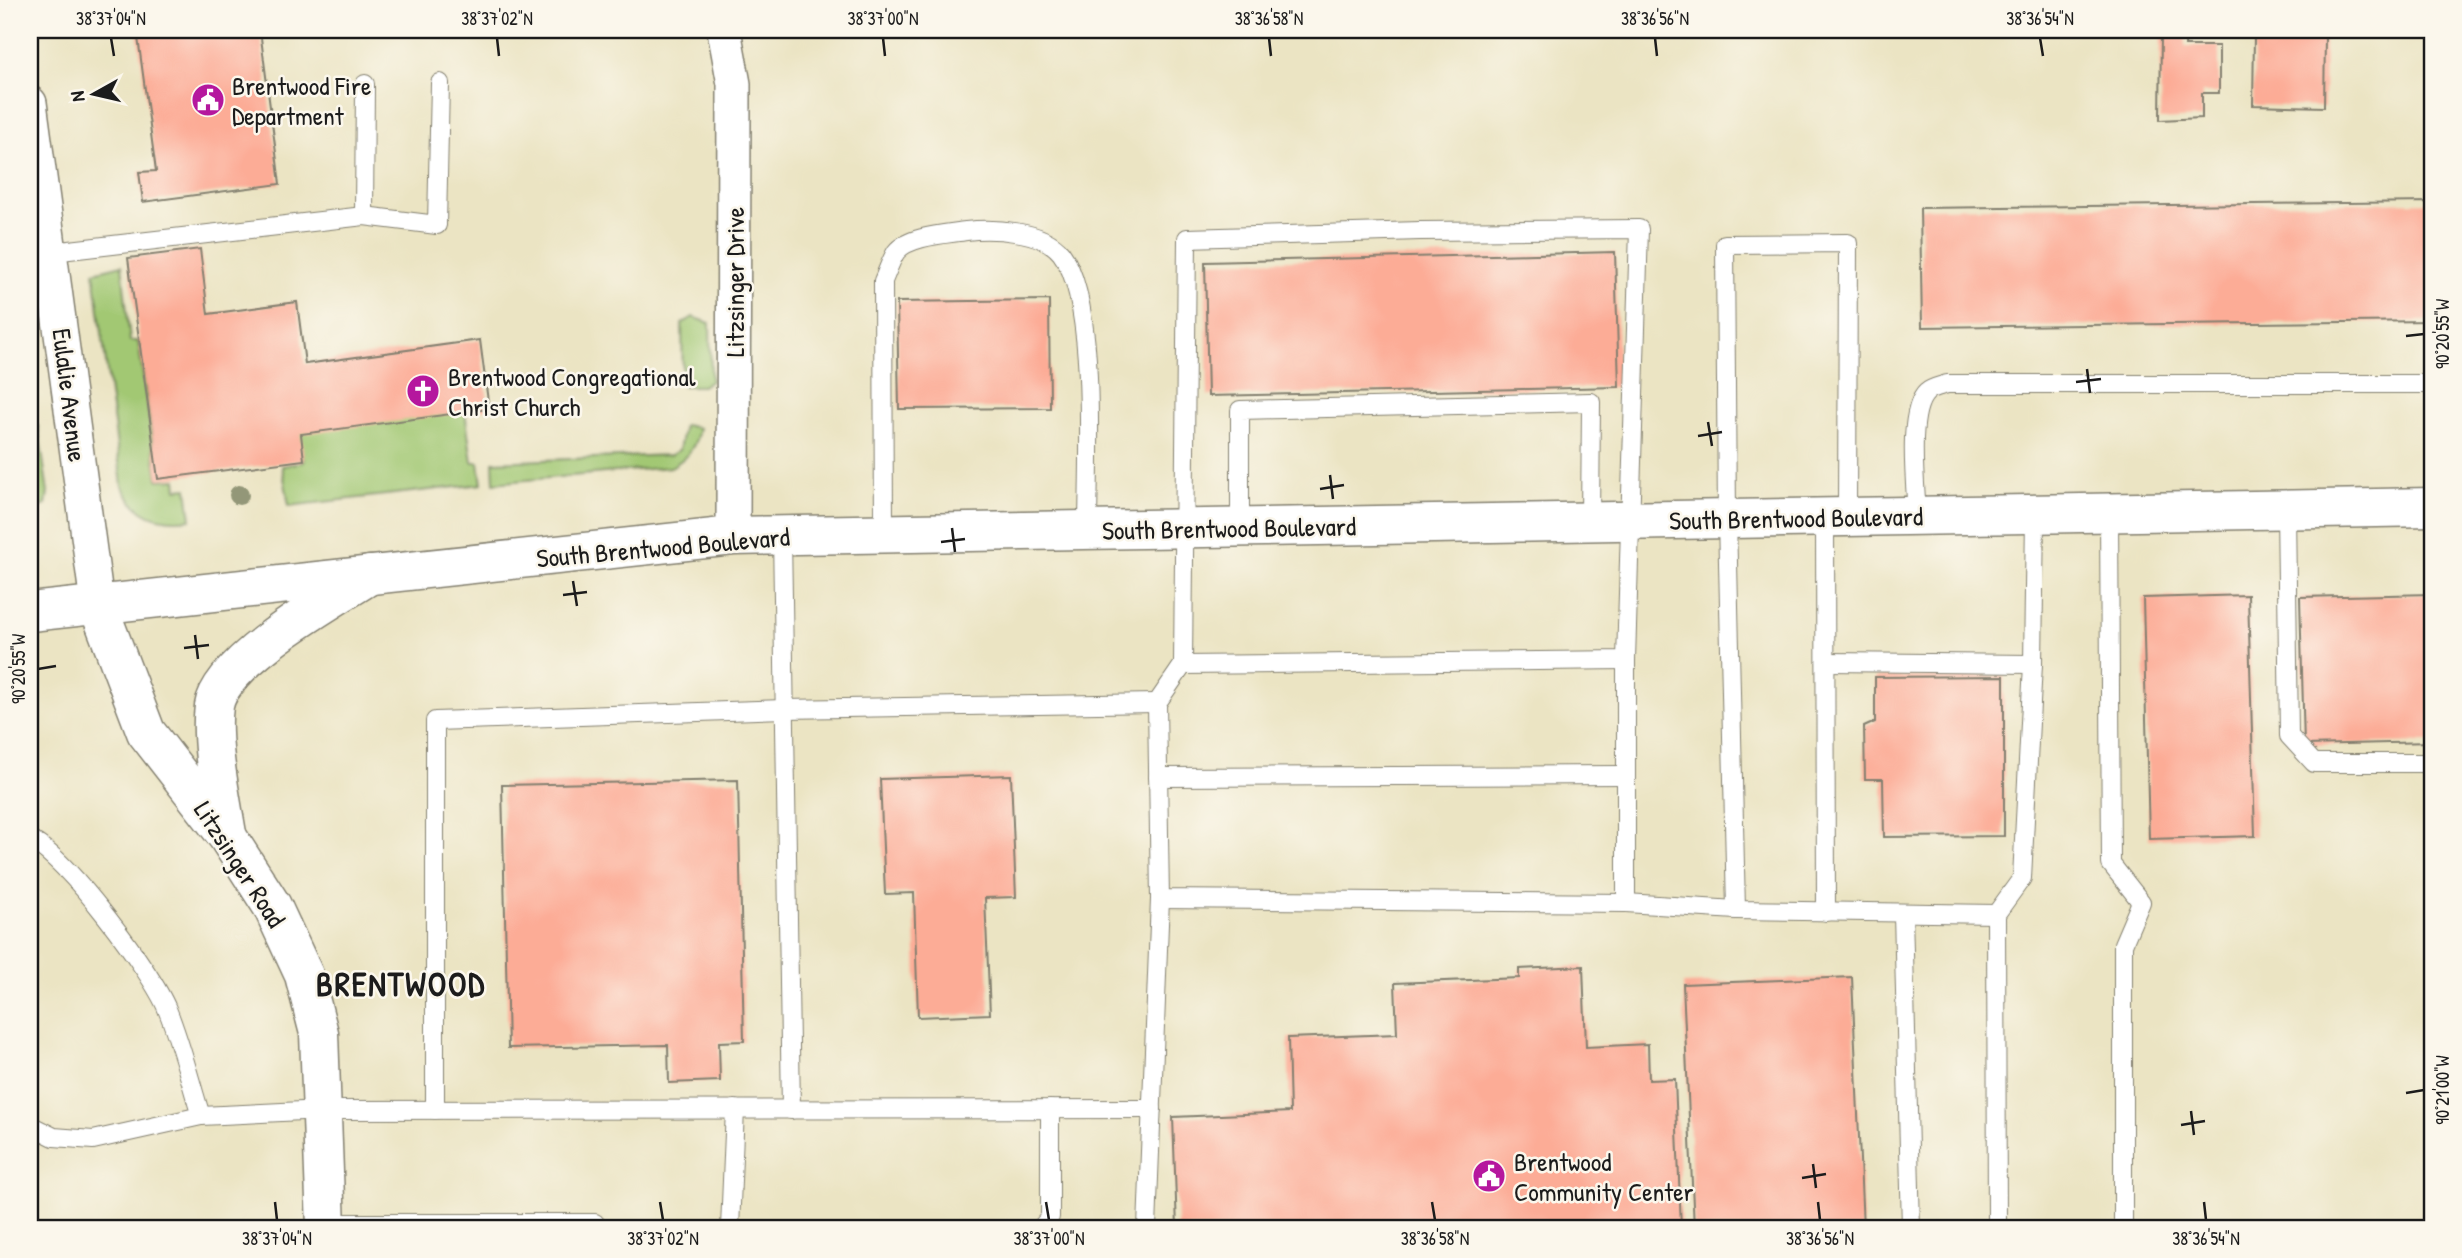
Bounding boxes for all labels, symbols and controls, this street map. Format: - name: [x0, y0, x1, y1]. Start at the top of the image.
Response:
- text: 38°37'04"N: [76, 6, 146, 31]
- text: 38°37'02"N: [461, 6, 533, 31]
- text: 38°37'00"N: [847, 6, 919, 31]
- text: 38°36'58"N: [1235, 6, 1303, 31]
- text: 38°36'56"N: [1621, 6, 1689, 31]
- text: 38°36'54"N: [2006, 6, 2074, 31]
- north arrow: [60, 60, 130, 130]
- place label: Brentwood Fire Department: [232, 68, 371, 133]
- public building icon: Brentwood Fire Department: [189, 81, 227, 119]
- text: N: [64, 90, 91, 103]
- street label: Litzsinger Drive: [717, 207, 752, 357]
- text: 90°20'55"W: [2430, 299, 2455, 369]
- street label: Eulalie Avenue: [44, 326, 96, 464]
- place label: Brentwood Congregational Christ Church: [448, 359, 696, 424]
- church icon: Brentwood Congregational Christ Church: [404, 372, 442, 410]
- street label: South Brentwood Boulevard: [1669, 498, 1923, 538]
- street label: South Brentwood Boulevard: [1102, 508, 1356, 548]
- street label: South Brentwood Boulevard: [535, 518, 791, 576]
- text: 90°20'55"W: [6, 634, 31, 704]
- street label: Litzsinger Road: [186, 794, 294, 934]
- district label: BRENTWOOD: [316, 962, 486, 1006]
- text: 90°21'00"W: [2430, 1055, 2455, 1125]
- place label: Brentwood Community Center: [1514, 1144, 1694, 1209]
- public building icon: Brentwood Community Center: [1470, 1157, 1508, 1195]
- text: 38°37'04"N: [242, 1226, 312, 1251]
- text: 38°37'02"N: [627, 1226, 699, 1251]
- text: 38°37'00"N: [1013, 1226, 1085, 1251]
- text: 38°36'58"N: [1401, 1226, 1469, 1251]
- text: 38°36'56"N: [1786, 1226, 1854, 1251]
- text: 38°36'54"N: [2172, 1226, 2240, 1251]

